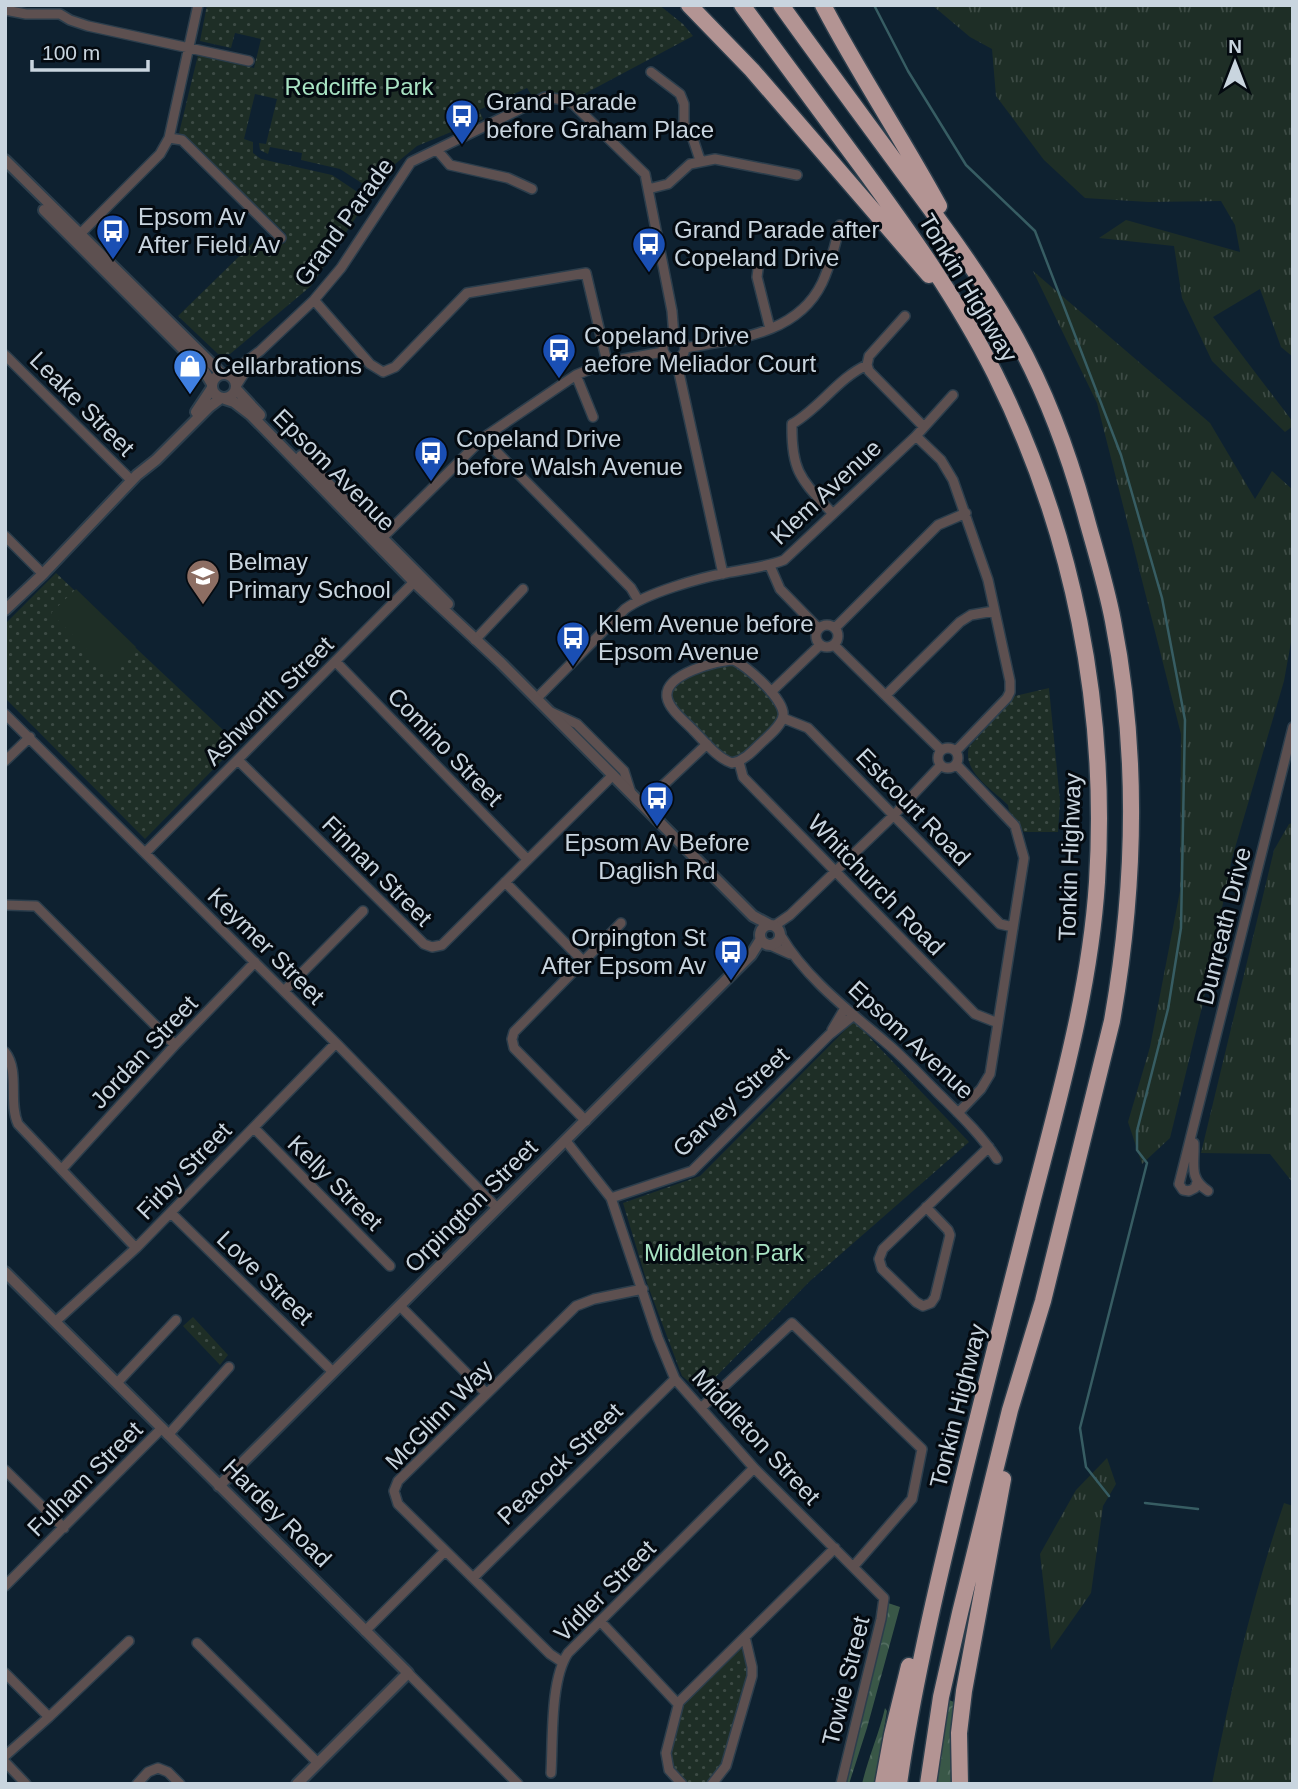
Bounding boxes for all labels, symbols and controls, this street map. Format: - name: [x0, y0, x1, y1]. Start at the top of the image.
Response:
- scale bar: [32, 28, 147, 72]
- north arrow: [1200, 28, 1270, 98]
- text: N: [1228, 36, 1242, 57]
- text: 100 m: [42, 41, 100, 64]
- park label: Redcliffe Park: [285, 73, 434, 100]
- place label: Grand Parade before Graham Place: [486, 88, 714, 143]
- bus stop icon: Grand Parade before Graham Place: [443, 97, 481, 146]
- street label: Grand Parade: [288, 153, 399, 291]
- place label: Epsom Av After Field Av: [138, 203, 280, 258]
- street label: Tonkin Highway: [914, 209, 1023, 367]
- bus stop icon: Epsom Av After Field Av: [94, 212, 132, 261]
- place label: Grand Parade after Copeland Drive: [674, 216, 879, 271]
- bus stop icon: Grand Parade after Copeland Drive: [630, 225, 668, 274]
- place label: Copeland Drive aefore Meliador Court: [584, 322, 816, 377]
- bus stop icon: Copeland Drive aefore Meliador Court: [540, 331, 578, 380]
- street label: Leake Street: [25, 346, 140, 462]
- shop icon: Cellarbrations: [171, 347, 209, 396]
- place label: Cellarbrations: [214, 352, 362, 379]
- street label: Epsom Avenue: [268, 403, 401, 536]
- place label: Copeland Drive before Walsh Avenue: [456, 425, 683, 480]
- bus stop icon: Copeland Drive before Walsh Avenue: [412, 434, 450, 483]
- street label: Klem Avenue: [765, 434, 886, 550]
- place label: Belmay Primary School: [228, 548, 391, 603]
- school or university icon: Belmay Primary School: [184, 557, 222, 606]
- place label: Klem Avenue before Epsom Avenue: [598, 610, 814, 665]
- bus stop icon: Klem Avenue before Epsom Avenue: [554, 619, 592, 668]
- street label: Ashworth Street: [199, 631, 339, 771]
- street label: Comino Street: [382, 682, 509, 811]
- street label: Estcourt Road: [851, 743, 976, 871]
- street label: Tonkin Highway: [1053, 773, 1086, 941]
- bus stop icon: Epsom Av Before Daglish Rd: [638, 779, 676, 828]
- street label: Whitchurch Road: [803, 809, 950, 960]
- street label: Finnan Street: [317, 810, 438, 931]
- place label: Epsom Av Before Daglish Rd: [565, 829, 750, 884]
- street label: Dunreath Drive: [1191, 844, 1256, 1007]
- street label: Keymer Street: [203, 882, 330, 1010]
- place label: Orpington St After Epsom Av: [541, 924, 706, 979]
- bus stop icon: Orpington St After Epsom Av: [712, 933, 750, 982]
- street label: Epsom Avenue: [843, 975, 979, 1104]
- street label: Jordan Street: [85, 990, 203, 1114]
- street label: Garvey Street: [667, 1041, 794, 1162]
- street label: Firby Street: [131, 1116, 237, 1225]
- street label: Kelly Street: [282, 1130, 389, 1236]
- street label: Orpington Street: [399, 1134, 543, 1277]
- street label: Love Street: [212, 1225, 319, 1330]
- park label: Middleton Park: [644, 1239, 805, 1266]
- street label: Tonkin Highway: [924, 1321, 991, 1491]
- street label: McGlinn Way: [380, 1354, 498, 1475]
- street label: Middleton Street: [687, 1364, 826, 1510]
- street label: Peacock Street: [492, 1397, 628, 1530]
- street label: Fulham Street: [22, 1416, 148, 1541]
- street label: Hardey Road: [218, 1453, 337, 1572]
- street label: Vidler Street: [549, 1534, 661, 1647]
- street label: Towie Street: [816, 1613, 875, 1748]

